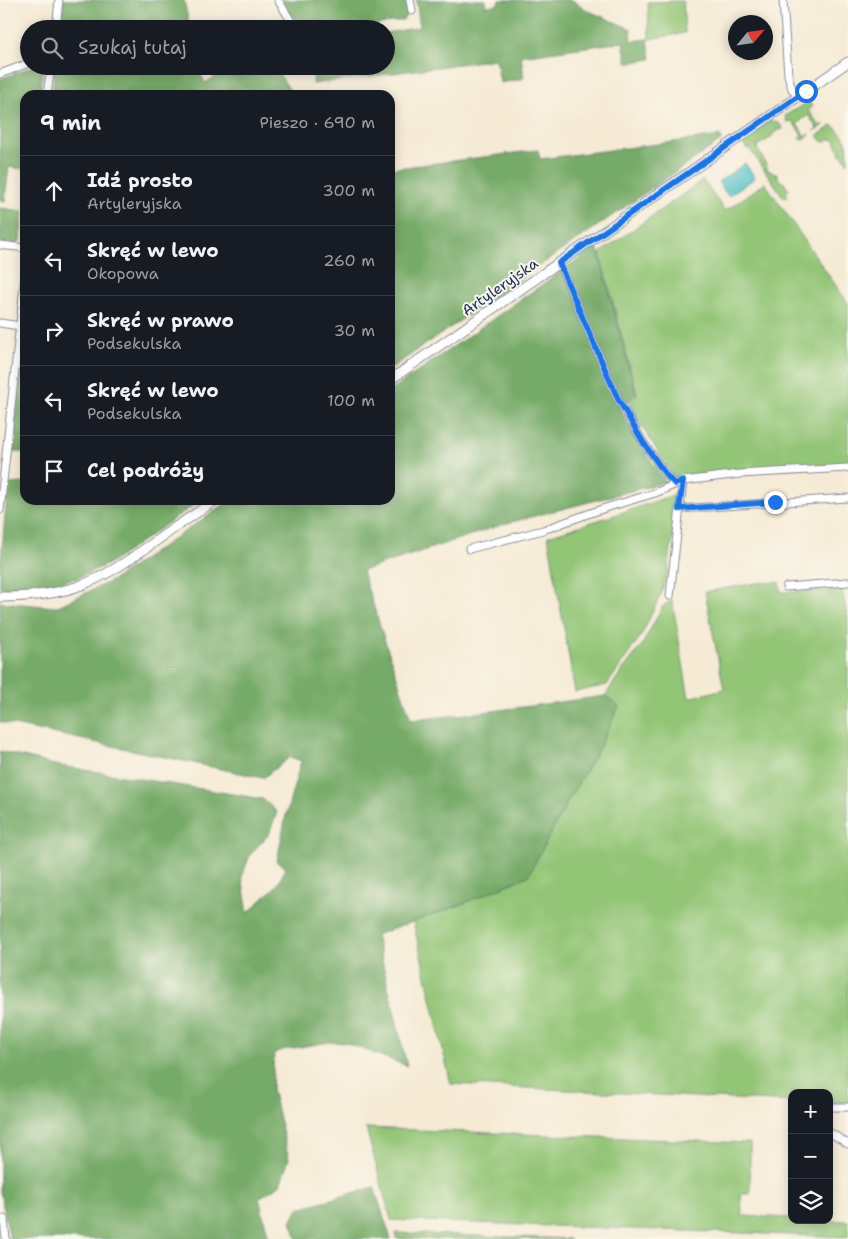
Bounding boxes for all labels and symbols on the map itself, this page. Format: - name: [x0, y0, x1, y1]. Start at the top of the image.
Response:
- north arrow: [728, 15, 773, 60]
- route start: [795, 80, 818, 103]
- street label: Artyleryjska: [458, 253, 543, 321]
- route end: [764, 491, 787, 514]

